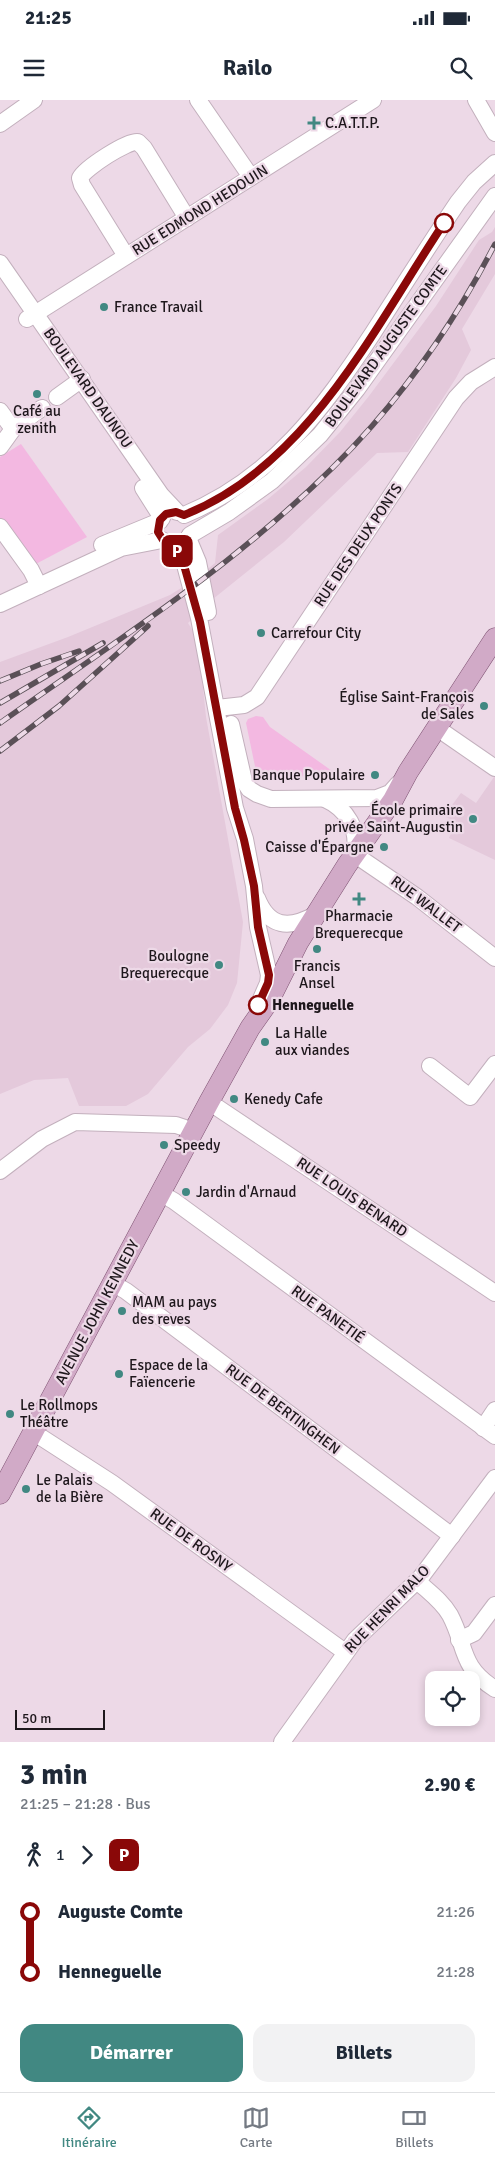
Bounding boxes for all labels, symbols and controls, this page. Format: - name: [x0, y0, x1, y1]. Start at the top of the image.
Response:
- text: 21:25: [25, 6, 72, 30]
- icon: menu: [20, 54, 48, 82]
- text: Railo: [223, 54, 272, 81]
- icon: search: [447, 54, 475, 82]
- place label: C.A.T.T.P.: [325, 114, 380, 132]
- marker: C.A.T.T.P.: [307, 116, 321, 130]
- street label: RUE EDMOND HEDOUIN: [129, 161, 271, 259]
- unlabelled marker: [434, 213, 454, 233]
- street label: BOULEVARD AUGUSTE COMTE: [321, 261, 451, 431]
- place label: France Travail: [114, 298, 203, 316]
- marker: France Travail: [98, 301, 110, 313]
- street label: BOULEVARD DAUNOU: [40, 324, 136, 452]
- marker: Café au zenith: [31, 388, 43, 400]
- place label: Café au zenith: [13, 402, 61, 437]
- street label: RUE DES DEUX PONTS: [310, 480, 406, 610]
- line badge: P: [161, 535, 193, 567]
- text: P: [172, 540, 182, 562]
- place label: Carrefour City: [271, 624, 361, 642]
- marker: Carrefour City: [255, 627, 267, 639]
- place label: Église Saint-François de Sales: [339, 687, 474, 723]
- marker: Église Saint-François de Sales: [478, 700, 490, 712]
- place label: Banque Populaire: [252, 766, 365, 784]
- marker: Banque Populaire: [369, 769, 381, 781]
- place label: École primaire privée Saint-Augustin: [324, 800, 463, 836]
- marker: École primaire privée Saint-Augustin: [467, 813, 479, 825]
- place label: Caisse d'Épargne: [265, 837, 374, 856]
- marker: Caisse d'Épargne: [378, 841, 390, 853]
- street label: RUE WALLET: [387, 872, 465, 937]
- marker: Pharmacie Brequerecque: [353, 893, 365, 905]
- place label: Pharmacie Brequerecque: [315, 907, 403, 942]
- marker: Francis Ansel: [311, 943, 323, 955]
- place label: Boulogne Brequerecque: [120, 947, 209, 982]
- place label: Francis Ansel: [294, 957, 341, 992]
- marker: Boulogne Brequerecque: [213, 959, 225, 971]
- marker: Henneguelle: [248, 995, 268, 1015]
- place label: Henneguelle: [272, 996, 354, 1014]
- place label: La Halle aux viandes: [275, 1024, 350, 1059]
- marker: La Halle aux viandes: [259, 1036, 271, 1048]
- place label: Kenedy Cafe: [244, 1090, 323, 1108]
- marker: Kenedy Cafe: [228, 1093, 240, 1105]
- place label: Speedy: [174, 1136, 220, 1154]
- marker: Speedy: [158, 1139, 170, 1151]
- street label: RUE LOUIS BENARD: [293, 1153, 411, 1241]
- place label: Jardin d'Arnaud: [196, 1183, 296, 1201]
- marker: Jardin d'Arnaud: [180, 1186, 192, 1198]
- street label: AVENUE JOHN KENNEDY: [51, 1236, 143, 1387]
- street label: RUE PANETIÉ: [288, 1281, 369, 1347]
- place label: MAM au pays des reves: [132, 1293, 217, 1328]
- marker: MAM au pays des reves: [116, 1305, 128, 1317]
- place label: Espace de la Faïencerie: [129, 1356, 208, 1391]
- street label: RUE DE BERTINGHEN: [222, 1360, 344, 1458]
- marker: Espace de la Faïencerie: [113, 1368, 125, 1380]
- place label: Le Rollmops Théâtre: [20, 1396, 98, 1431]
- marker: Le Rollmops Théâtre: [4, 1408, 16, 1420]
- place label: Le Palais de la Bière: [36, 1471, 103, 1506]
- marker: Le Palais de la Bière: [20, 1483, 32, 1495]
- street label: RUE DE ROSNY: [147, 1504, 236, 1576]
- street label: RUE HENRI MALO: [341, 1561, 433, 1657]
- map controls: [425, 1671, 480, 1726]
- button: locate: [425, 1671, 480, 1726]
- scale bar: [15, 1707, 105, 1730]
- text: 50 m: [22, 1710, 51, 1727]
- text: 3 min: [20, 1758, 88, 1792]
- text: 2.90 €: [424, 1773, 475, 1797]
- text: 21:25 – 21:28 · Bus: [20, 1794, 151, 1814]
- icon: walk: [20, 1841, 48, 1869]
- icon: forward: [73, 1841, 101, 1869]
- text: P: [119, 1844, 129, 1866]
- text: 1: [56, 1845, 65, 1865]
- text: Auguste Comte: [58, 1900, 183, 1924]
- text: 21:26: [436, 1902, 475, 1922]
- text: Henneguelle: [58, 1960, 162, 1984]
- text: 21:28: [436, 1962, 475, 1982]
- button: Démarrer: [20, 2024, 243, 2082]
- button: Billets: [253, 2024, 475, 2082]
- tab: Itinéraire: [61, 2104, 117, 2151]
- tab: Carte: [240, 2104, 272, 2151]
- tab: Billets: [395, 2104, 434, 2151]

